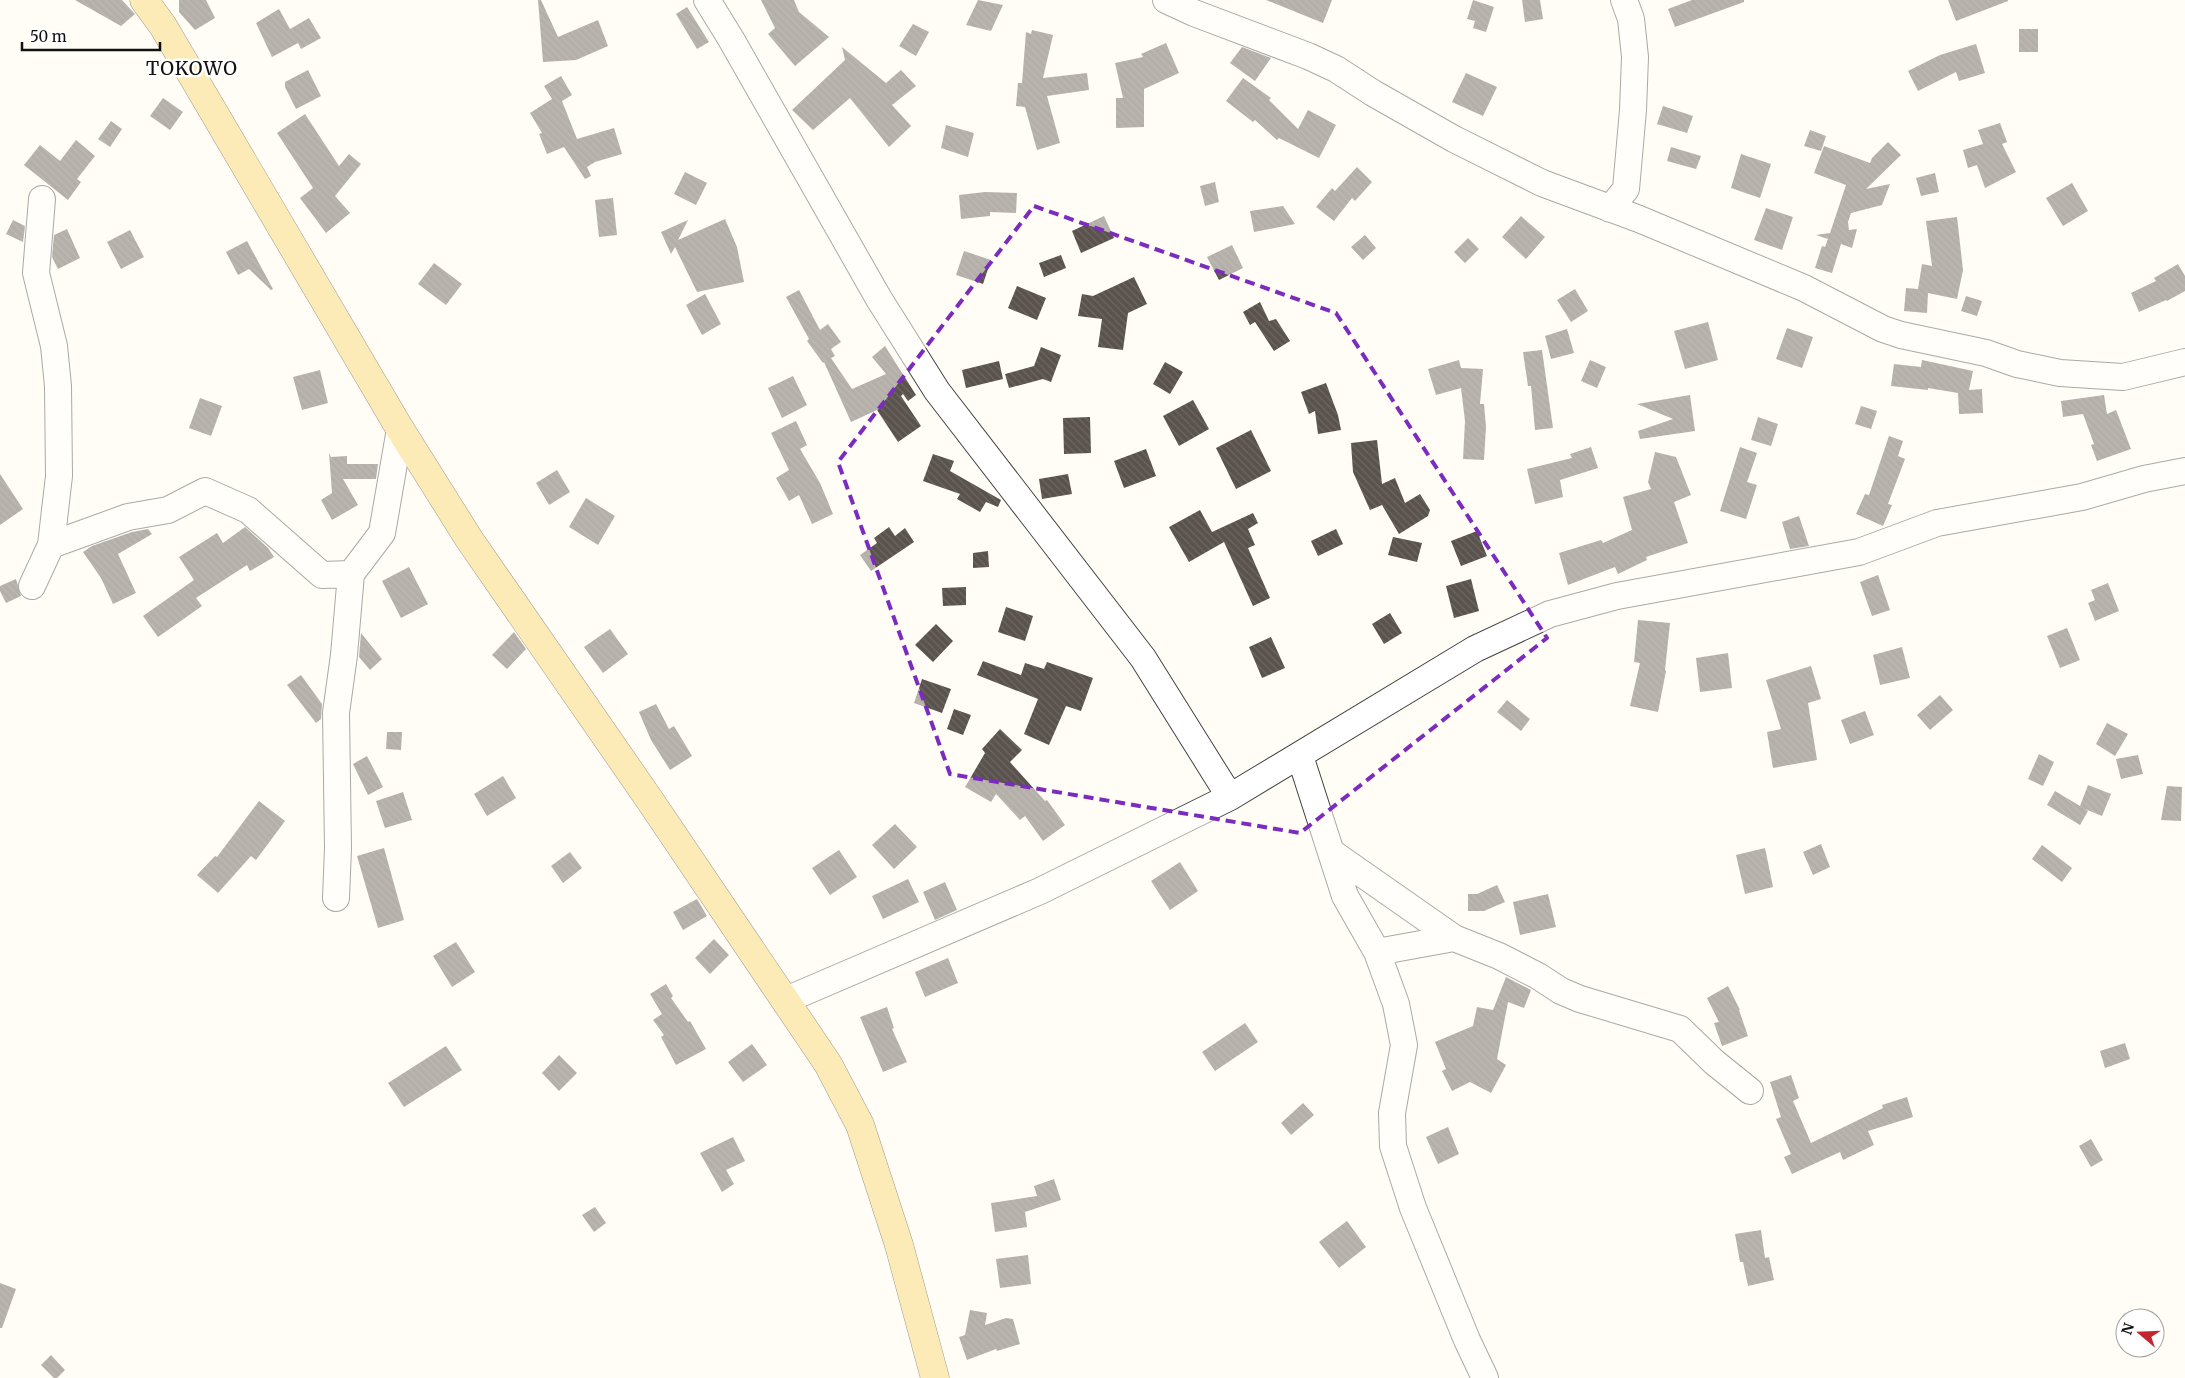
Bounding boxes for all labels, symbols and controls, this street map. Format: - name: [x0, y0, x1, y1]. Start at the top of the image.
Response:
- scale bar: [22, 20, 160, 52]
- text: 50 m: [30, 27, 67, 46]
- district label: TOKOWO: [146, 56, 238, 80]
- north arrow: [2115, 1308, 2165, 1358]
- text: N: [2117, 1321, 2138, 1337]

